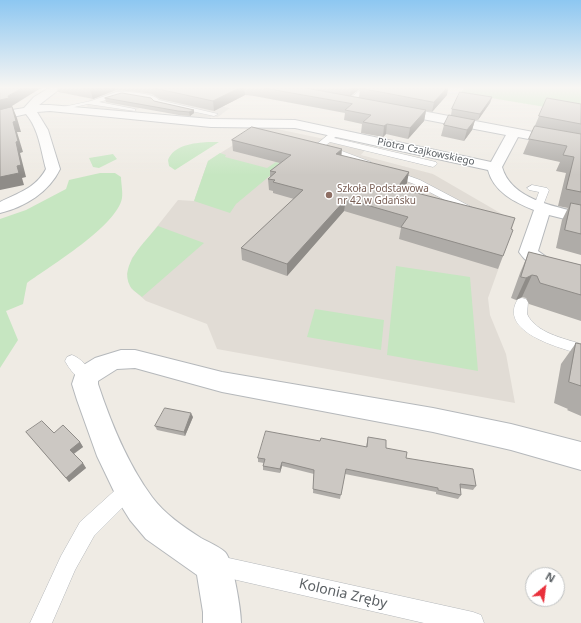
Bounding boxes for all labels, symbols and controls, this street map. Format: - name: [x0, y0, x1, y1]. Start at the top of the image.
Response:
- street label: Piotra Czajkowskiego: [376, 136, 476, 168]
- place label: Szkoła Podstawowa nr 42 w Gdańsku: [337, 183, 429, 206]
- marker: Szkoła Podstawowa nr 42 w Gdańsku: [324, 190, 334, 200]
- north arrow: [525, 567, 565, 607]
- text: N: [543, 568, 558, 586]
- street label: Kolonia Zręby: [297, 576, 389, 612]

